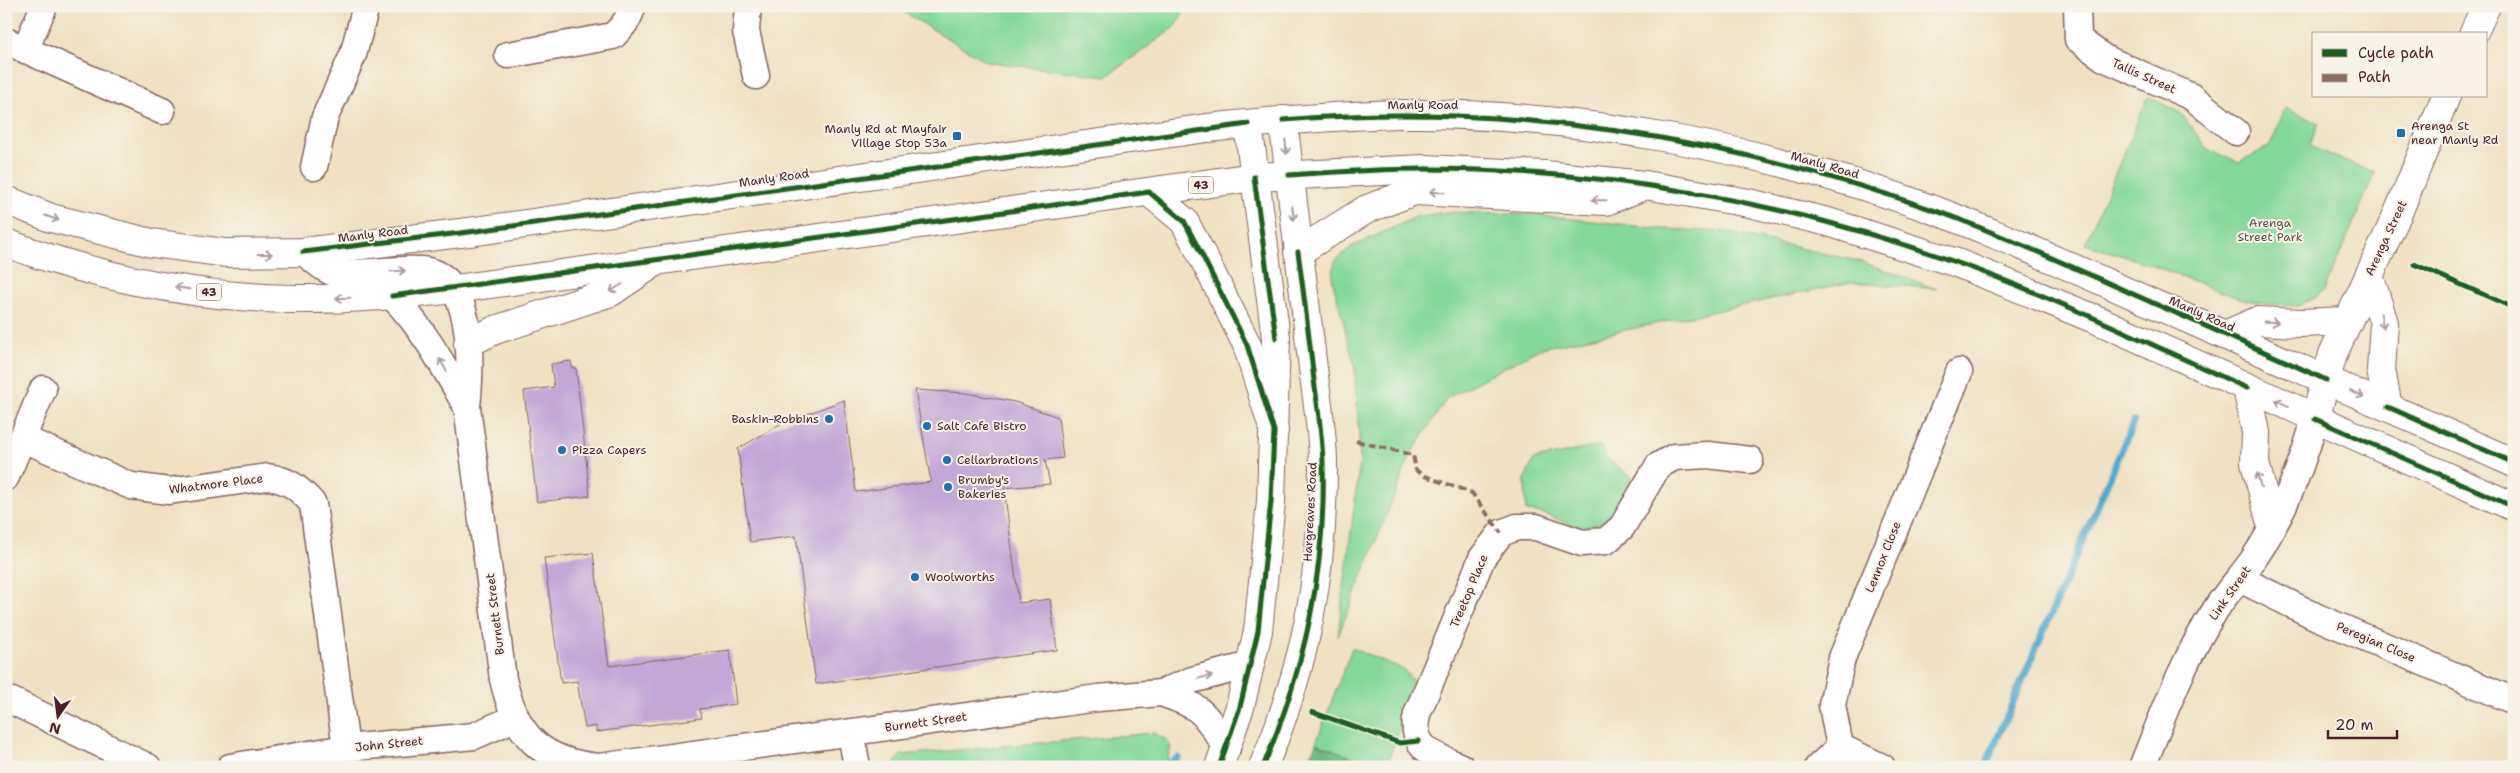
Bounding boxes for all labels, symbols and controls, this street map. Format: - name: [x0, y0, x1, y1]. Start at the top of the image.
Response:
- legend: [2312, 32, 2488, 98]
- text: Cycle path: [2358, 43, 2434, 63]
- street label: Tallis Street: [2109, 55, 2179, 97]
- text: Path: [2358, 67, 2391, 87]
- street label: Manly Road: [1388, 97, 1459, 113]
- place label: Arenga St near Manly Rd: [2411, 118, 2499, 148]
- place label: Manly Rd at Mayfair Village Stop 53a: [824, 121, 948, 151]
- marker: Arenga St near Manly Rd: [2395, 127, 2407, 139]
- marker: Manly Rd at Mayfair Village Stop 53a: [951, 130, 963, 142]
- one-way arrow: [1281, 139, 1291, 155]
- street label: Manly Road: [1789, 148, 1862, 183]
- street label: Manly Road: [738, 165, 811, 191]
- road number: 43: [1188, 176, 1214, 194]
- one-way arrow: [1429, 187, 1446, 197]
- one-way arrow: [1591, 195, 1608, 205]
- street label: Arenga Street: [2361, 198, 2411, 278]
- one-way arrow: [1288, 205, 1298, 221]
- one-way arrow: [43, 213, 59, 223]
- park label: Arenga Street Park: [2237, 215, 2303, 245]
- street label: Manly Road: [337, 222, 409, 246]
- one-way arrow: [256, 249, 272, 259]
- one-way arrow: [390, 267, 406, 276]
- one-way arrow: [174, 283, 190, 293]
- one-way arrow: [610, 283, 624, 293]
- road number: 43: [196, 284, 222, 300]
- street label: Manly Road: [2166, 292, 2238, 336]
- one-way arrow: [336, 294, 352, 303]
- one-way arrow: [2378, 313, 2388, 329]
- one-way arrow: [2263, 317, 2279, 326]
- one-way arrow: [438, 357, 448, 372]
- one-way arrow: [2349, 389, 2364, 399]
- one-way arrow: [2274, 397, 2289, 407]
- place label: Baskin-Robbins: [731, 411, 819, 427]
- marker: Baskin-Robbins: [823, 413, 835, 425]
- place label: Salt Cafe Bistro: [937, 418, 1027, 434]
- marker: Salt Cafe Bistro: [921, 420, 933, 432]
- place label: Pizza Capers: [572, 442, 646, 458]
- marker: Pizza Capers: [556, 444, 568, 456]
- place label: Cellarbrations: [957, 452, 1038, 468]
- marker: Cellarbrations: [941, 454, 953, 466]
- street label: Hargreaves Road: [1299, 461, 1321, 562]
- street label: Whatmore Place: [168, 470, 264, 498]
- place label: Brumby's Bakeries: [958, 472, 1009, 502]
- one-way arrow: [2254, 472, 2263, 488]
- marker: Brumby's Bakeries: [942, 481, 954, 493]
- street label: Lennox Close: [1861, 519, 1905, 595]
- street label: Treetop Place: [1446, 552, 1492, 630]
- street label: Link Street: [2205, 563, 2255, 623]
- place label: Woolworths: [925, 569, 995, 585]
- marker: Woolworths: [909, 571, 921, 583]
- street label: Burnett Street: [482, 572, 508, 656]
- street label: Peregian Close: [2334, 618, 2418, 666]
- one-way arrow: [1196, 672, 1212, 681]
- north arrow: [32, 690, 82, 740]
- street label: Burnett Street: [884, 708, 968, 736]
- scale bar: [2328, 708, 2396, 740]
- text: 20 m: [2335, 715, 2374, 735]
- text: N: [47, 719, 62, 739]
- street label: John Street: [354, 732, 424, 756]

